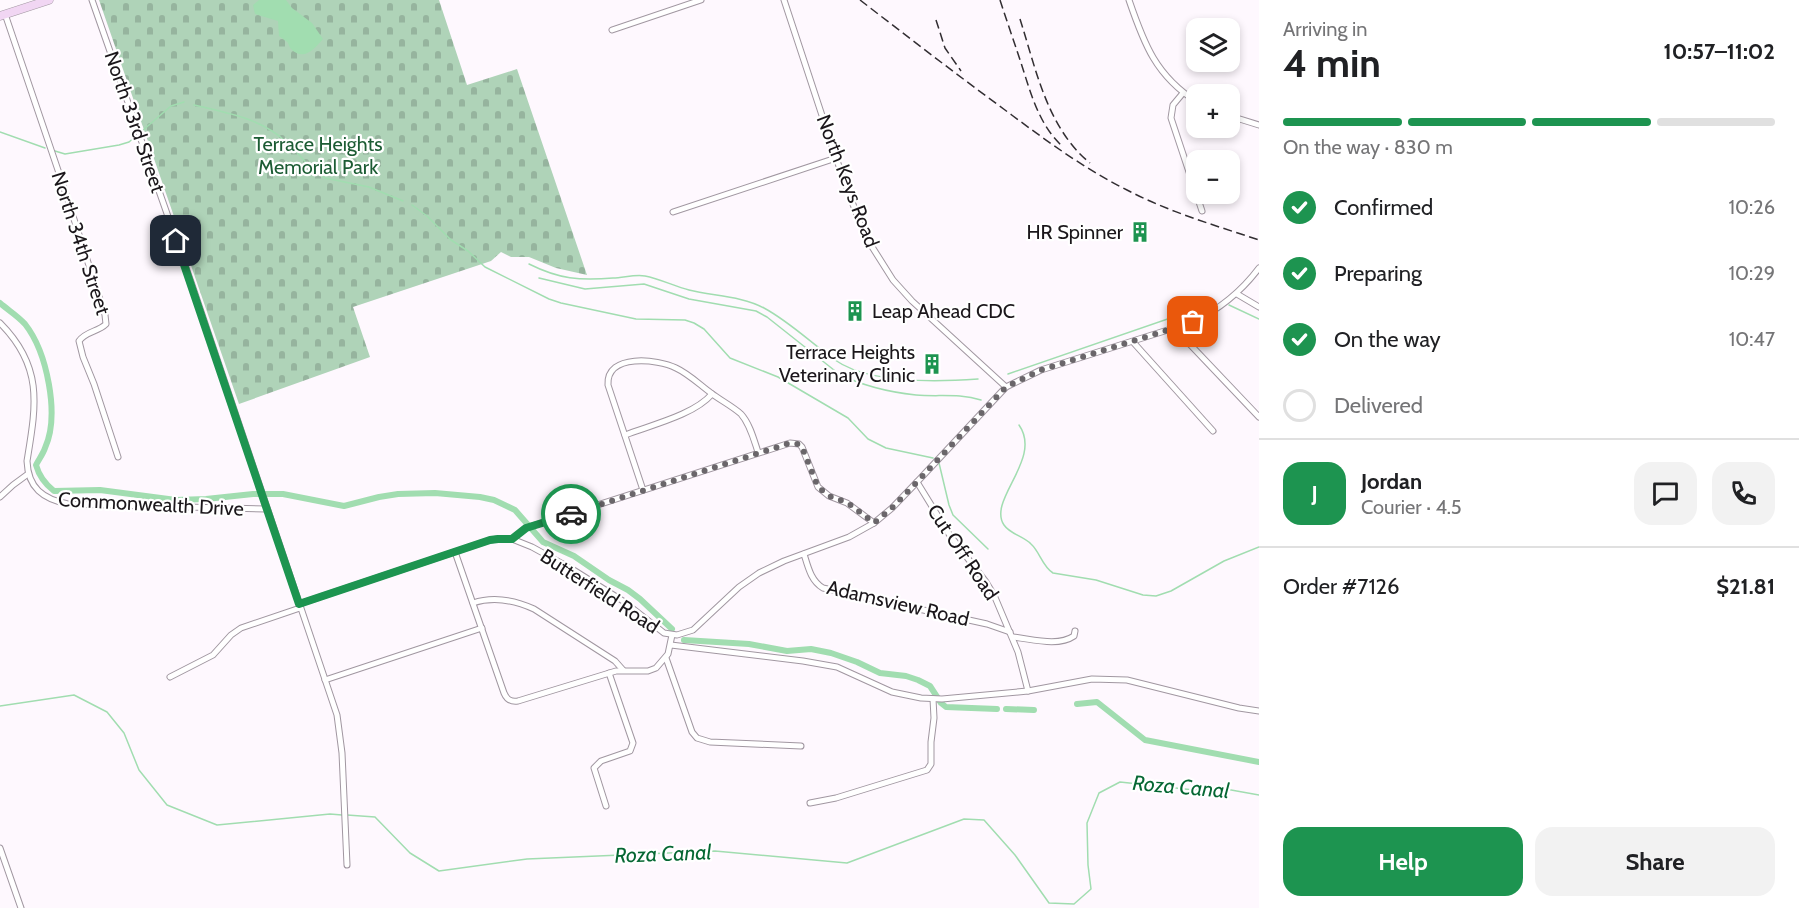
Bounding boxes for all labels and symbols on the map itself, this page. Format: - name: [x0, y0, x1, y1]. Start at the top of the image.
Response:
- street label: North 33rd Street: [100, 48, 171, 196]
- street label: North Keys Road: [812, 111, 884, 251]
- park label: Terrace Heights Memorial Park: [253, 132, 383, 179]
- street label: North 34th Street: [47, 168, 116, 318]
- pin: [150, 215, 201, 266]
- place label: HR Spinner: [1026, 220, 1124, 244]
- building icon: HR Spinner: [1128, 220, 1152, 244]
- pin: [1167, 296, 1218, 347]
- building icon: Leap Ahead CDC: [843, 299, 867, 323]
- place label: Leap Ahead CDC: [872, 299, 1015, 323]
- place label: Terrace Heights Veterinary Clinic: [779, 340, 915, 387]
- building icon: Terrace Heights Veterinary Clinic: [920, 352, 944, 376]
- courier: [541, 484, 601, 544]
- street label: Commonwealth Drive: [58, 487, 244, 521]
- street label: Cut Off Road: [922, 500, 1004, 604]
- street label: Butterfield Road: [536, 544, 664, 638]
- street label: Adamsview Road: [824, 575, 972, 631]
- water label: Roza Canal: [1132, 770, 1231, 803]
- water label: Roza Canal: [614, 839, 712, 868]

